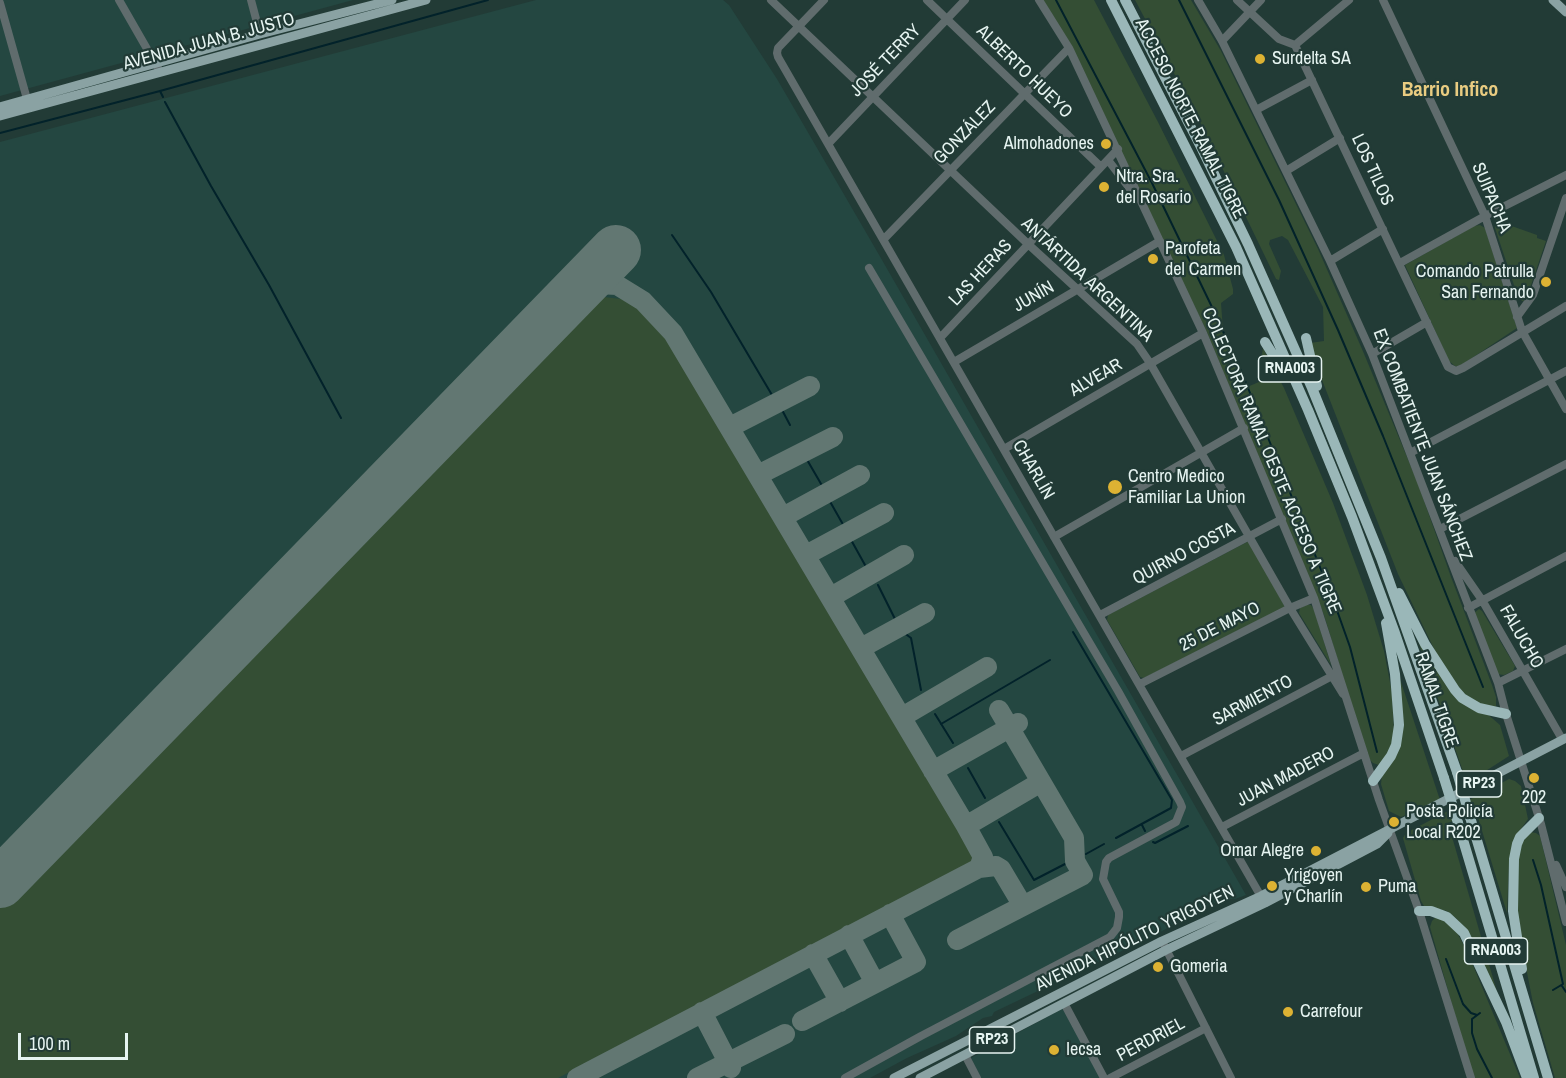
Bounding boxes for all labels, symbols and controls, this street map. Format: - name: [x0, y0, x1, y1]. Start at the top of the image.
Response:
- street label: AVENIDA JUAN B. JUSTO: [121, 9, 297, 75]
- street label: ACCESO NORTE RAMAL TIGRE: [1130, 15, 1250, 223]
- street label: JOSÉ TERRY: [846, 20, 926, 102]
- street label: ALBERTO HUEYO: [972, 21, 1076, 123]
- place label: Surdelta SA: [1272, 48, 1351, 70]
- marker: Surdelta SA: [1253, 52, 1267, 66]
- district label: Barrio Infico: [1402, 79, 1498, 103]
- street label: GONZÁLEZ: [930, 97, 1000, 169]
- street label: LOS TILOS: [1346, 131, 1398, 209]
- place label: Almohadones: [1004, 133, 1094, 155]
- marker: Almohadones: [1099, 137, 1113, 151]
- street label: SUIPACHA: [1467, 160, 1515, 236]
- place label: Ntra. Sra. del Rosario: [1116, 166, 1191, 208]
- marker: Ntra. Sra. del Rosario: [1097, 180, 1111, 194]
- street label: ANTÁRTIDA ARGENTINA: [1017, 213, 1157, 347]
- street label: LAS HERAS: [945, 235, 1017, 311]
- place label: Parofeta del Carmen: [1165, 238, 1241, 280]
- marker: Parofeta del Carmen: [1146, 252, 1160, 266]
- place label: Comando Patrulla San Fernando: [1416, 261, 1534, 304]
- marker: Comando Patrulla San Fernando: [1539, 275, 1553, 289]
- street label: JUNÍN: [1010, 277, 1058, 317]
- street label: COLECTORA RAMAL OESTE ACCESO A TIGRE: [1197, 305, 1345, 617]
- street label: EX COMBATIENTE JUAN SÁNCHEZ: [1368, 326, 1476, 564]
- street label: ALVEAR: [1066, 354, 1126, 402]
- road number: RNA003: [1258, 356, 1322, 382]
- street label: CHARLÍN: [1007, 437, 1059, 503]
- place label: Centro Medico Familiar La Union: [1128, 466, 1245, 508]
- marker: Centro Medico Familiar La Union: [1106, 478, 1124, 496]
- street label: QUIRNO COSTA: [1129, 518, 1239, 590]
- street label: 25 DE MAYO: [1176, 598, 1264, 656]
- street label: FALUCHO: [1494, 601, 1548, 673]
- street label: RAMAL TIGRE: [1409, 649, 1463, 751]
- street label: SARMIENTO: [1209, 671, 1297, 731]
- street label: JUAN MADERO: [1234, 742, 1338, 812]
- road number: RP23: [1456, 771, 1502, 797]
- marker: 202: [1527, 771, 1541, 785]
- place label: 202: [1522, 787, 1546, 809]
- place label: Posta Policía Local R202: [1406, 801, 1493, 844]
- marker: Posta Policía Local R202: [1387, 815, 1401, 829]
- place label: Omar Alegre: [1220, 840, 1304, 862]
- marker: Omar Alegre: [1309, 844, 1323, 858]
- place label: Yrigoyen y Charlín: [1284, 865, 1343, 908]
- place label: Puma: [1378, 876, 1417, 898]
- marker: Yrigoyen y Charlín: [1265, 879, 1279, 893]
- marker: Puma: [1359, 880, 1373, 894]
- street label: AVENIDA HIPÓLITO YRIGOYEN: [1032, 881, 1238, 997]
- road number: RNA003: [1464, 938, 1528, 964]
- place label: Gomeria: [1170, 956, 1227, 978]
- marker: Gomeria: [1151, 960, 1165, 974]
- place label: Carrefour: [1300, 1001, 1362, 1023]
- marker: Carrefour: [1281, 1005, 1295, 1019]
- street label: PERDRIEL: [1113, 1013, 1189, 1067]
- scale bar: [21, 1021, 130, 1059]
- road number: RP23: [970, 1027, 1014, 1053]
- text: 100 m: [29, 1031, 70, 1056]
- place label: Iecsa: [1066, 1039, 1101, 1061]
- marker: Iecsa: [1047, 1043, 1061, 1057]

